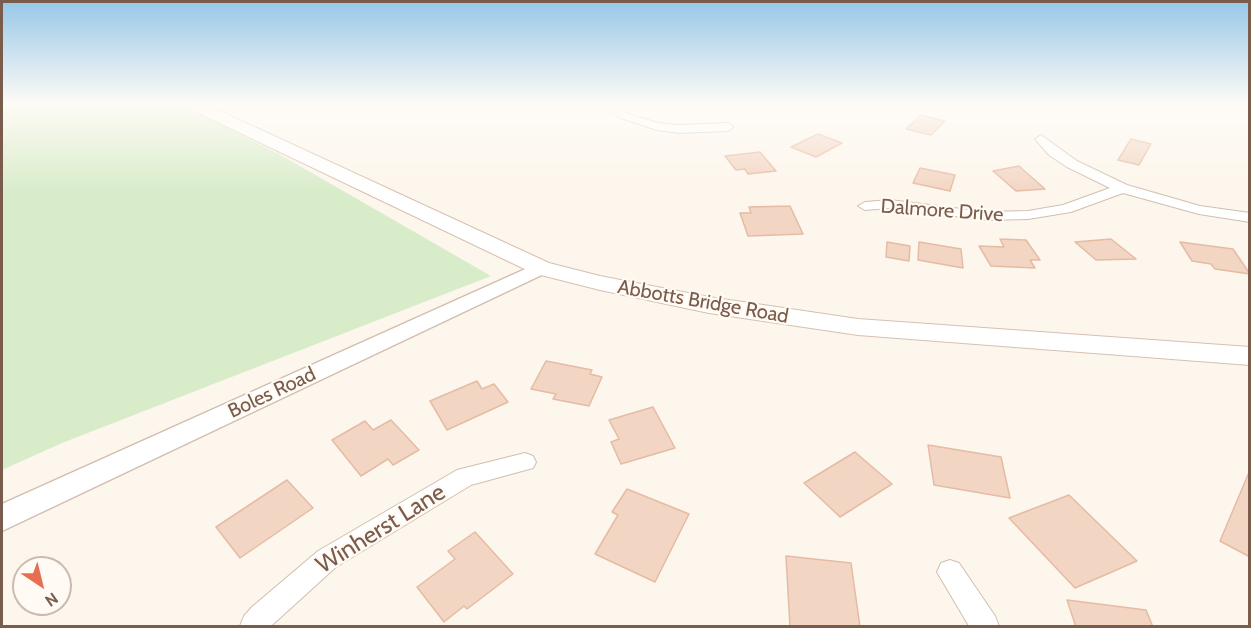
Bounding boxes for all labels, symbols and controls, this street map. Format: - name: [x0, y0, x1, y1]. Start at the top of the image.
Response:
- street label: Dalmore Drive: [880, 195, 1004, 227]
- street label: Abbotts Bridge Road: [616, 275, 790, 329]
- street label: Boles Road: [224, 362, 320, 424]
- street label: Winherst Lane: [311, 478, 451, 580]
- north arrow: [12, 556, 72, 616]
- text: N: [41, 588, 62, 611]

